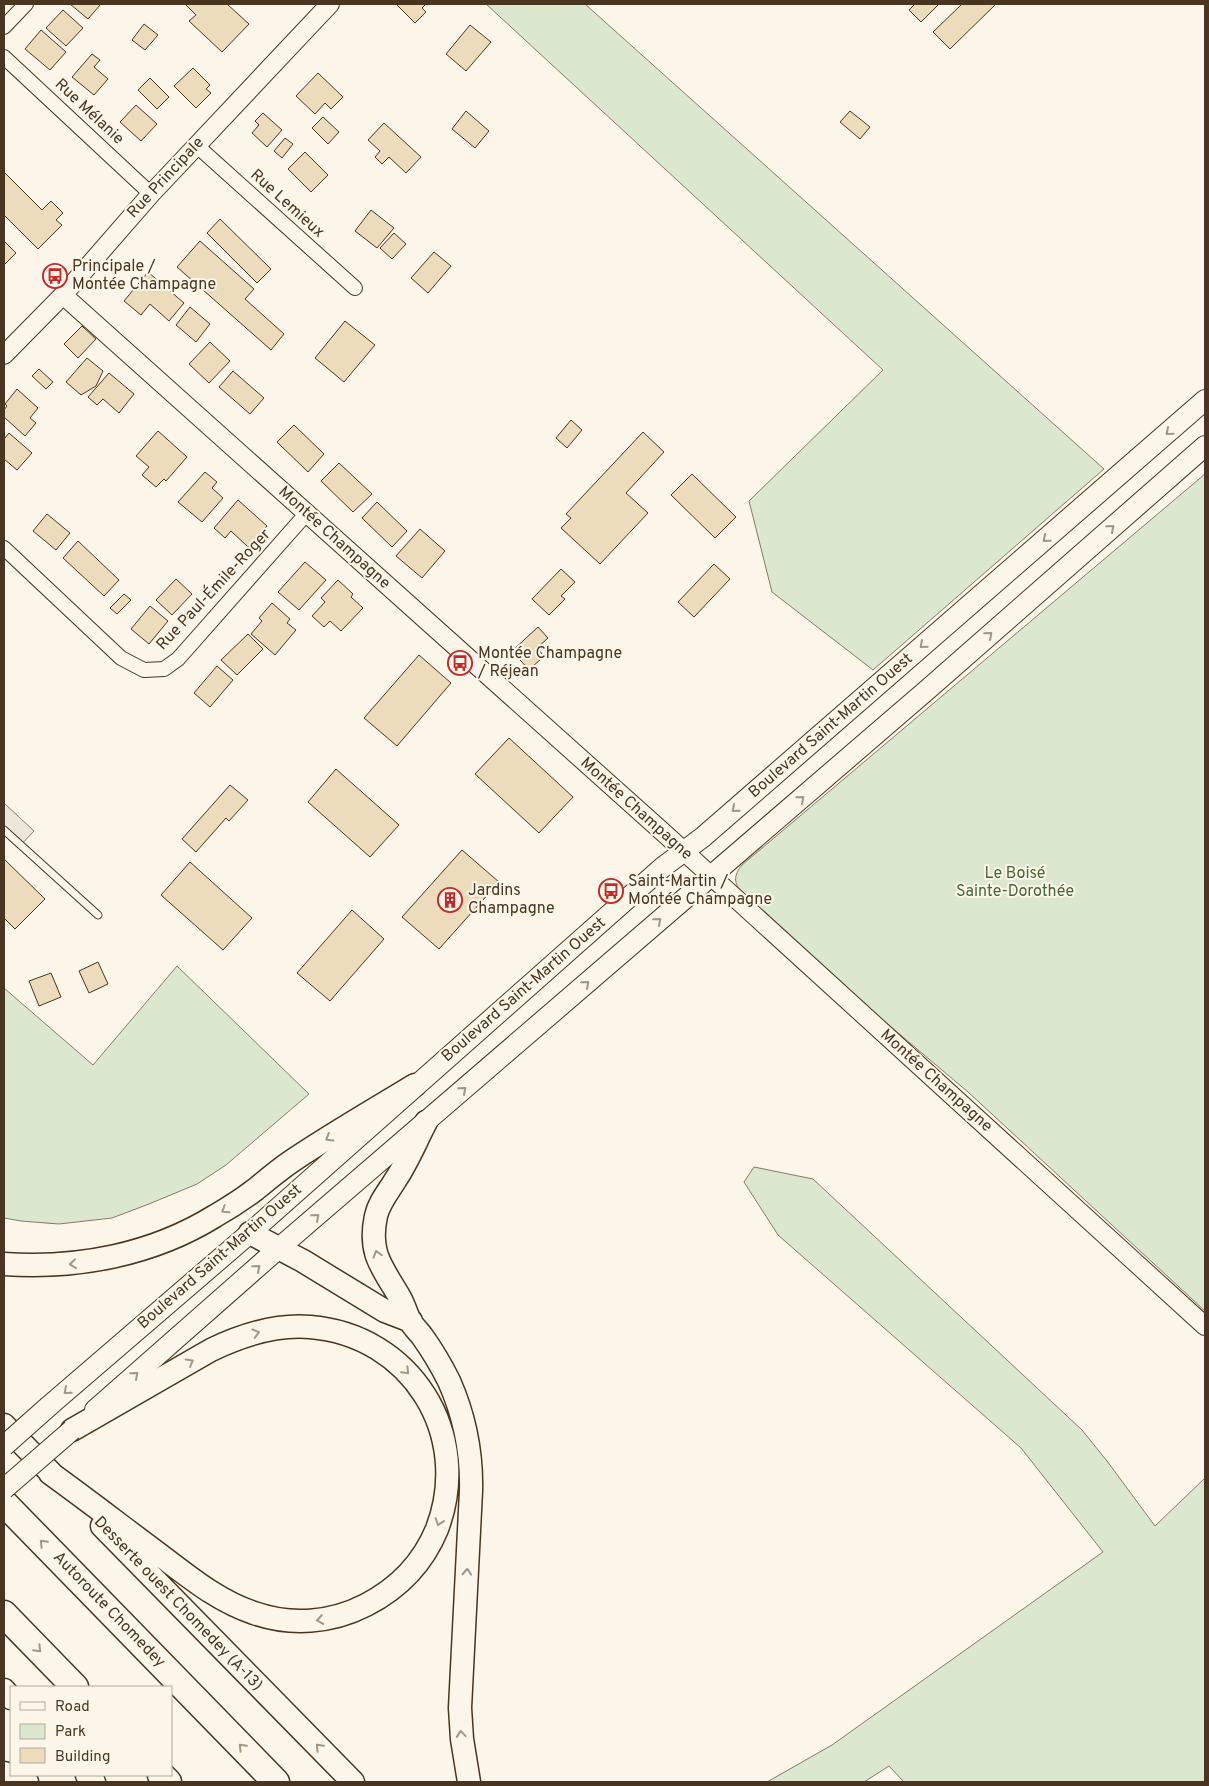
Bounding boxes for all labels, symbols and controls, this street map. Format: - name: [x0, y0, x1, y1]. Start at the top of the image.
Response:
- street label: Rue Mélanie: [50, 75, 128, 149]
- street label: Rue Principale: [123, 133, 209, 223]
- street label: Rue Lemieux: [246, 165, 328, 243]
- place label: Principale / Montée Champagne: [72, 257, 216, 295]
- bus stop icon: Principale / Montée Champagne: [42, 263, 68, 289]
- one-way arrow: [1165, 426, 1174, 435]
- street label: Montée Champagne: [274, 482, 394, 594]
- street label: Rue Paul-Émile-Roger: [151, 524, 276, 655]
- one-way arrow: [1106, 524, 1115, 533]
- one-way arrow: [1042, 533, 1051, 542]
- one-way arrow: [984, 632, 993, 641]
- one-way arrow: [920, 639, 929, 648]
- place label: Montée Champagne / Réjean: [477, 644, 622, 682]
- street label: Boulevard Saint-Martin Ouest: [745, 649, 917, 803]
- bus stop icon: Montée Champagne / Réjean: [447, 650, 473, 676]
- street label: Montée Champagne: [576, 753, 696, 865]
- one-way arrow: [795, 796, 804, 805]
- one-way arrow: [731, 804, 740, 813]
- park label: Le Boisé Sainte-Dorothée: [956, 864, 1074, 902]
- place label: Saint-Martin / Montée Champagne: [628, 872, 772, 910]
- bus stop icon: Saint-Martin / Montée Champagne: [598, 878, 624, 904]
- place label: Jardins Champagne: [468, 881, 555, 919]
- building icon: Jardins Champagne: [437, 887, 463, 913]
- street label: Boulevard Saint-Martin Ouest: [438, 913, 610, 1067]
- one-way arrow: [652, 918, 661, 927]
- one-way arrow: [580, 981, 589, 990]
- street label: Montée Champagne: [876, 1025, 996, 1137]
- one-way arrow: [457, 1088, 466, 1096]
- one-way arrow: [325, 1132, 334, 1141]
- street label: Boulevard Saint-Martin Ouest: [134, 1180, 306, 1334]
- one-way arrow: [221, 1204, 231, 1213]
- one-way arrow: [310, 1214, 319, 1222]
- one-way arrow: [372, 1250, 383, 1259]
- one-way arrow: [69, 1258, 77, 1269]
- one-way arrow: [251, 1265, 260, 1274]
- one-way arrow: [252, 1328, 260, 1338]
- one-way arrow: [184, 1359, 193, 1369]
- one-way arrow: [400, 1366, 409, 1375]
- one-way arrow: [129, 1372, 138, 1381]
- one-way arrow: [64, 1385, 73, 1393]
- street label: Desserte ouest Chomedey (A-13): [89, 1513, 267, 1695]
- one-way arrow: [435, 1517, 445, 1525]
- one-way arrow: [40, 1540, 49, 1549]
- street label: Autoroute Chomedey: [49, 1548, 169, 1672]
- one-way arrow: [461, 1568, 472, 1576]
- one-way arrow: [316, 1614, 325, 1624]
- one-way arrow: [32, 1643, 41, 1652]
- legend: [10, 1686, 172, 1776]
- text: Road: [55, 1698, 90, 1717]
- text: Park: [55, 1723, 86, 1742]
- one-way arrow: [456, 1730, 467, 1738]
- one-way arrow: [239, 1744, 248, 1753]
- one-way arrow: [316, 1744, 325, 1753]
- text: Building: [55, 1748, 110, 1767]

